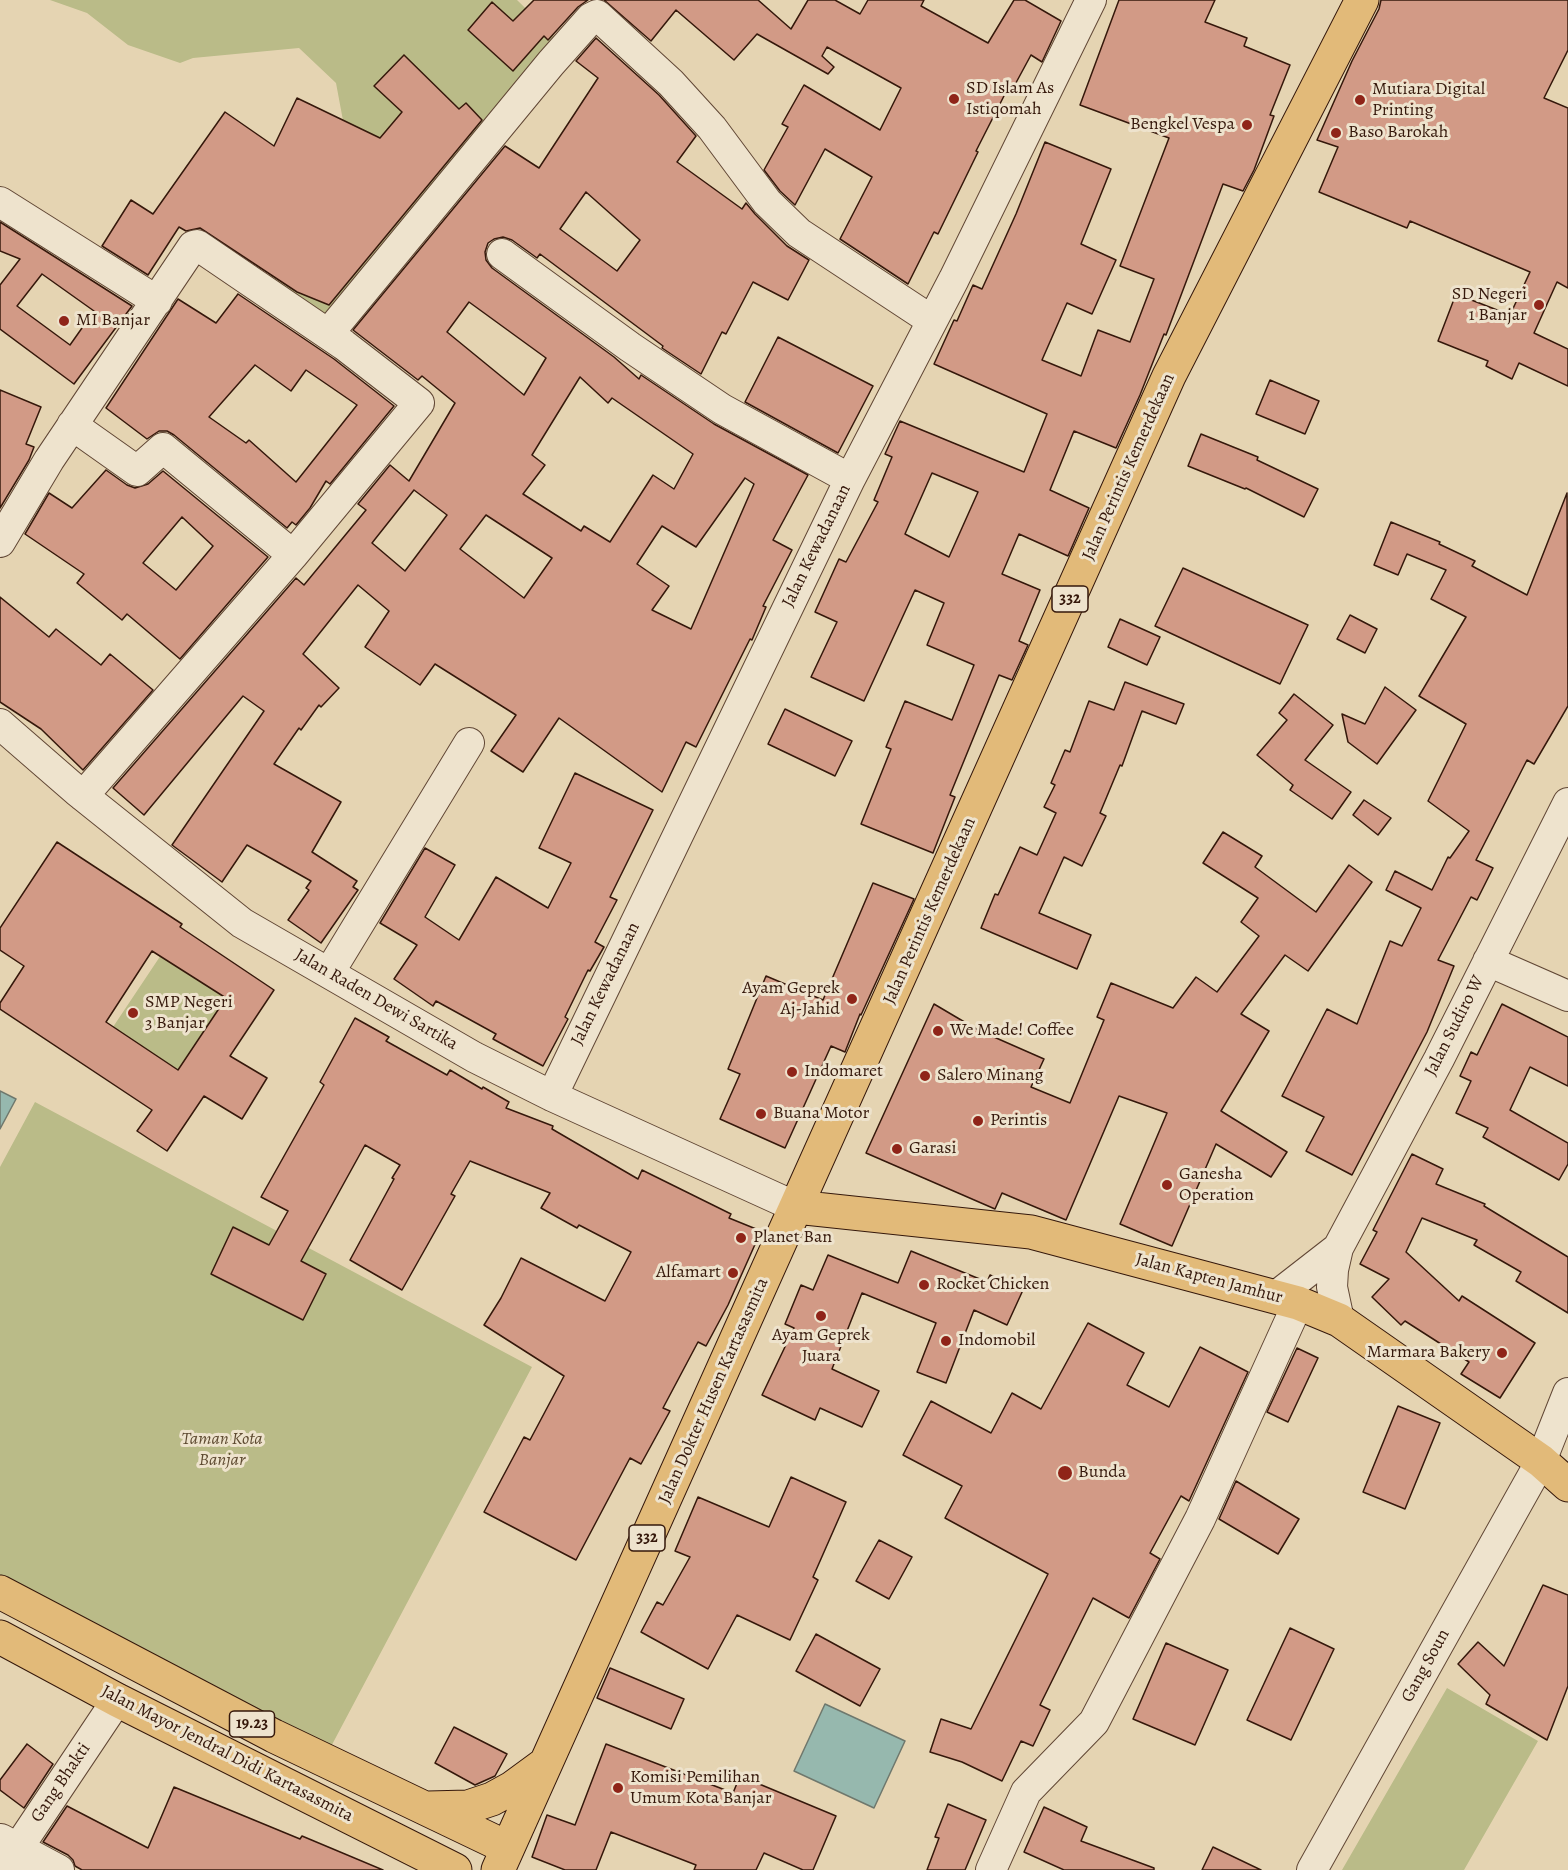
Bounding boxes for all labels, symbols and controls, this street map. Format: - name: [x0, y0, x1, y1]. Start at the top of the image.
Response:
- place label: SD Islam As Istiqomah: [966, 78, 1054, 121]
- place label: Mutiara Digital Printing: [1372, 79, 1485, 122]
- marker: SD Islam As Istiqomah: [947, 92, 961, 106]
- marker: Mutiara Digital Printing: [1353, 93, 1367, 107]
- place label: Bengkel Vespa: [1130, 114, 1235, 136]
- marker: Bengkel Vespa: [1240, 118, 1254, 132]
- place label: Baso Barokah: [1348, 122, 1448, 144]
- marker: Baso Barokah: [1329, 126, 1343, 140]
- place label: SD Negeri 1 Banjar: [1452, 284, 1527, 326]
- marker: SD Negeri 1 Banjar: [1532, 298, 1546, 312]
- place label: MI Banjar: [76, 310, 150, 332]
- marker: MI Banjar: [57, 314, 71, 328]
- street label: Jalan Perintis Kemerdekaan: [1078, 370, 1180, 564]
- street label: Jalan Kewadanaan: [778, 481, 856, 611]
- road number: 332: [1052, 586, 1088, 612]
- street label: Jalan Perintis Kemerdekaan: [879, 814, 981, 1008]
- street label: Jalan Kewadanaan: [567, 919, 645, 1049]
- street label: Jalan Raden Dewi Sartika: [291, 944, 461, 1056]
- street label: Jalan Sudiro W: [1420, 972, 1490, 1080]
- place label: Ayam Geprek Aj-Jahid: [742, 978, 840, 1020]
- place label: SMP Negeri 3 Banjar: [145, 992, 233, 1034]
- marker: Ayam Geprek Aj-Jahid: [845, 992, 859, 1006]
- marker: SMP Negeri 3 Banjar: [126, 1006, 140, 1020]
- place label: We Made! Coffee: [950, 1020, 1074, 1042]
- marker: We Made! Coffee: [931, 1024, 945, 1038]
- place label: Indomaret: [804, 1061, 883, 1083]
- marker: Indomaret: [785, 1065, 799, 1079]
- place label: Salero Minang: [937, 1065, 1044, 1087]
- marker: Salero Minang: [918, 1069, 932, 1083]
- place label: Buana Motor: [773, 1103, 869, 1125]
- marker: Buana Motor: [754, 1107, 768, 1121]
- place label: Perintis: [990, 1110, 1047, 1132]
- marker: Perintis: [971, 1114, 985, 1128]
- place label: Garasi: [909, 1138, 957, 1160]
- marker: Garasi: [890, 1142, 904, 1156]
- place label: Ganesha Operation: [1179, 1164, 1254, 1206]
- marker: Ganesha Operation: [1160, 1178, 1174, 1192]
- place label: Planet Ban: [753, 1227, 832, 1249]
- marker: Planet Ban: [734, 1231, 748, 1245]
- street label: Jalan Kapten Jamhur: [1133, 1249, 1285, 1309]
- place label: Alfamart: [656, 1262, 721, 1284]
- marker: Alfamart: [726, 1266, 740, 1280]
- place label: Rocket Chicken: [936, 1274, 1049, 1296]
- street label: Jalan Dokter Husen Kartasasmita: [654, 1275, 774, 1507]
- marker: Rocket Chicken: [917, 1278, 931, 1292]
- marker: Ayam Geprek Juara: [814, 1309, 828, 1323]
- place label: Ayam Geprek Juara: [772, 1325, 870, 1368]
- place label: Indomobil: [958, 1330, 1035, 1352]
- marker: Indomobil: [939, 1334, 953, 1348]
- place label: Marmara Bakery: [1367, 1342, 1490, 1364]
- marker: Marmara Bakery: [1495, 1346, 1509, 1360]
- park label: Taman Kota Banjar: [182, 1429, 262, 1472]
- place label: Bunda: [1078, 1462, 1126, 1484]
- marker: Bunda: [1056, 1464, 1074, 1482]
- road number: 332: [629, 1525, 665, 1551]
- street label: Gang Soun: [1397, 1626, 1455, 1706]
- street label: Jalan Mayor Jendral Didi Kartasasmita: [97, 1681, 357, 1827]
- road number: 19.23: [230, 1711, 274, 1737]
- street label: Gang Bhakti: [27, 1739, 95, 1827]
- place label: Komisi Pemilihan Umum Kota Banjar: [630, 1767, 772, 1810]
- marker: Komisi Pemilihan Umum Kota Banjar: [611, 1781, 625, 1795]

